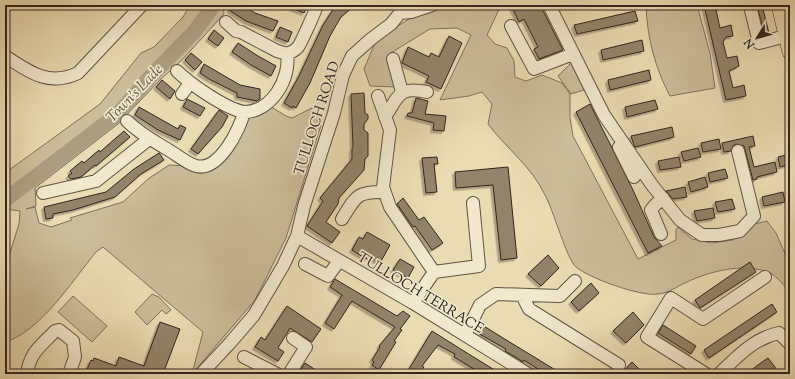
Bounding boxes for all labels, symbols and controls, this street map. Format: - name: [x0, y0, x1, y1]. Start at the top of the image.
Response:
- north arrow: [737, 18, 777, 58]
- text: N: [741, 35, 759, 53]
- street label: TULLOCH ROAD: [290, 59, 346, 178]
- water label: Town's Lade: [102, 60, 168, 128]
- street label: TULLOCH TERRACE: [353, 248, 487, 340]

